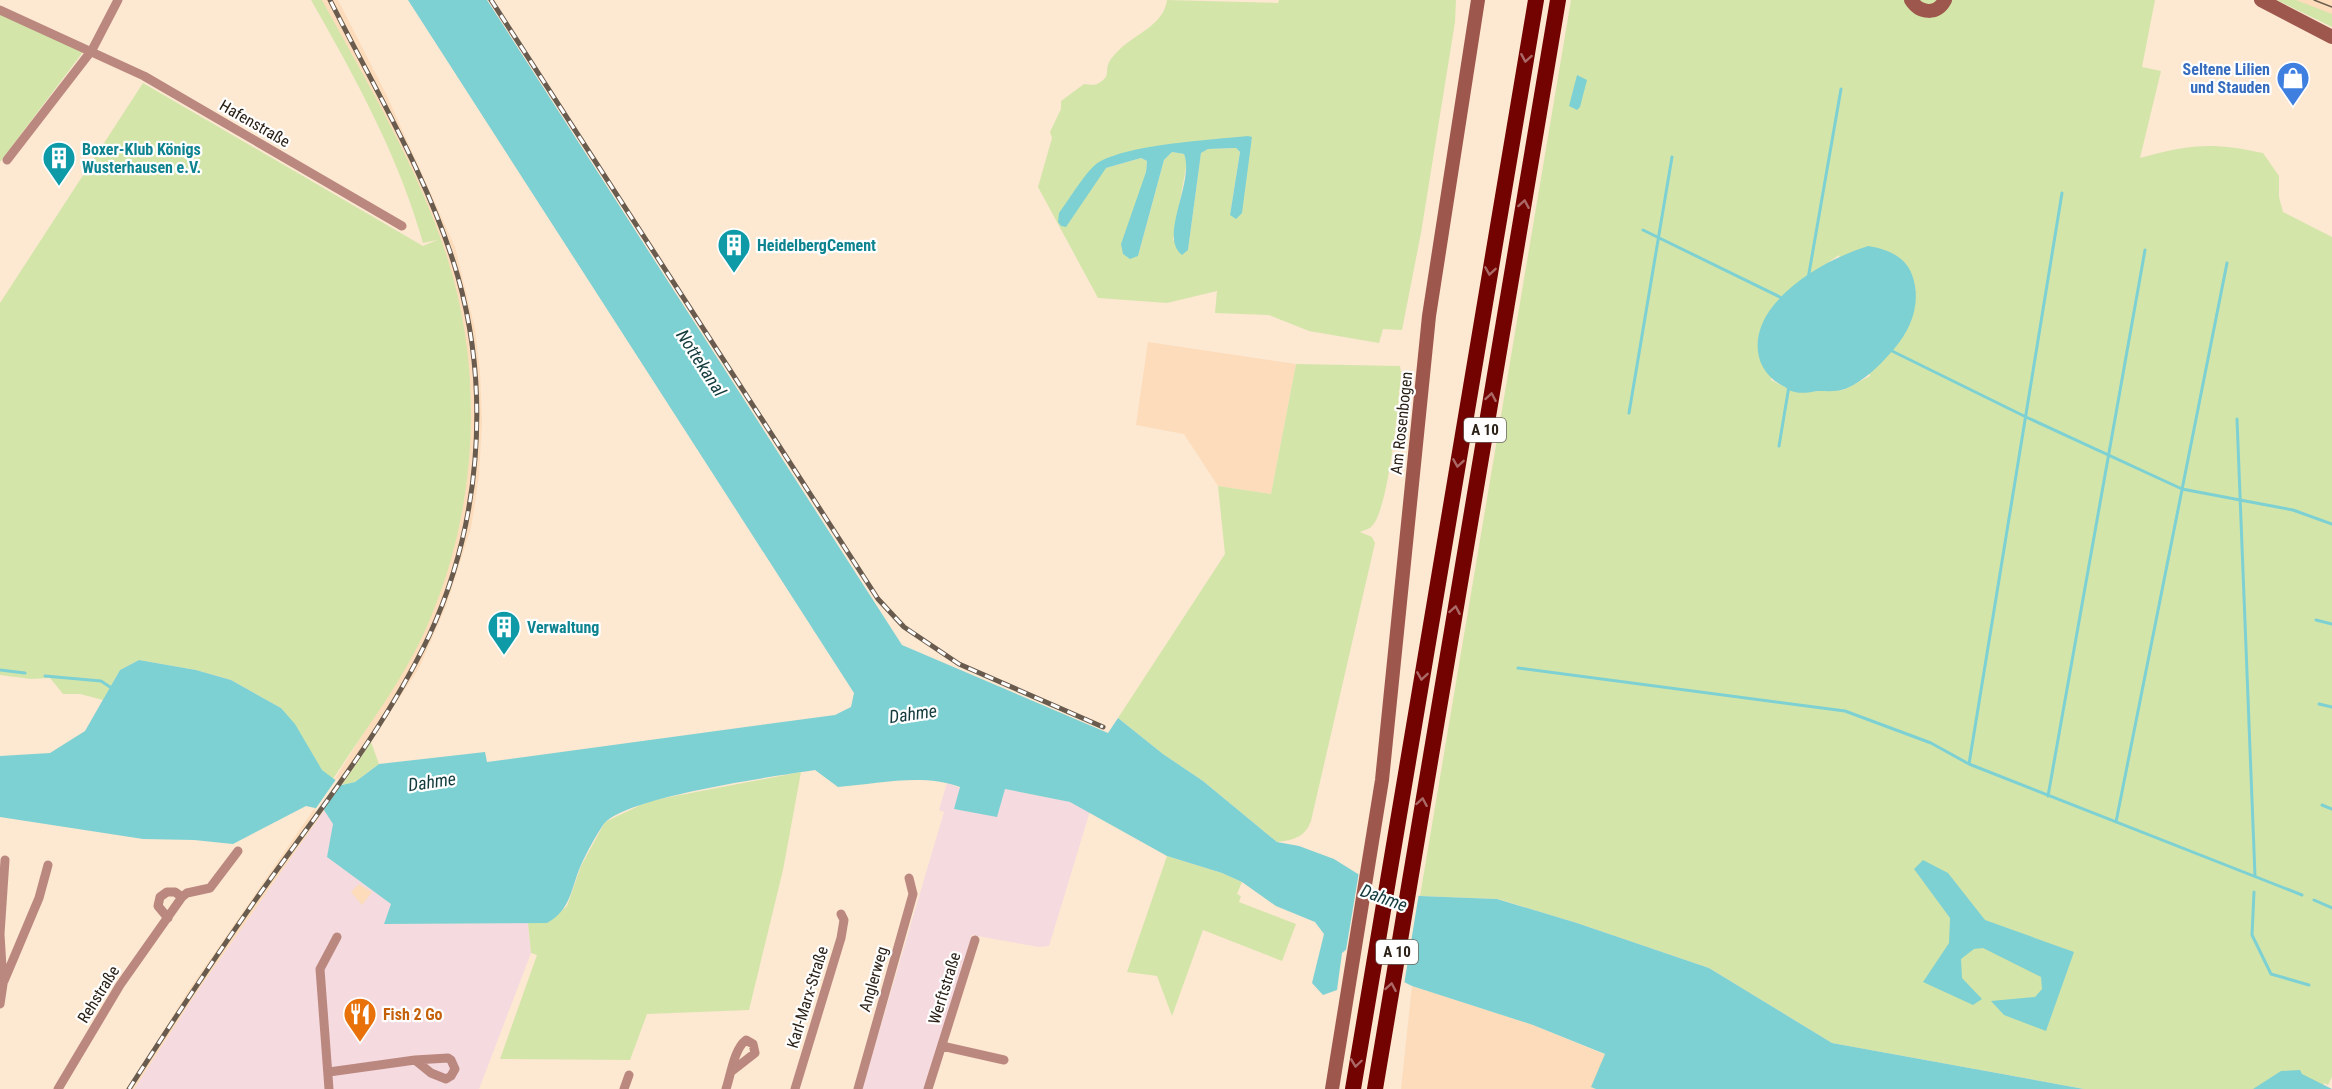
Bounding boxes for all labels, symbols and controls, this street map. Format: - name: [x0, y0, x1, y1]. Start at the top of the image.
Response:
- one-way arrow: [1521, 53, 1533, 62]
- place label: Seltene Lilien und Stauden: [2183, 60, 2270, 97]
- shop icon: Seltene Lilien und Stauden: [2275, 60, 2311, 107]
- street label: Hafenstraße: [216, 96, 293, 151]
- building icon: Boxer-Klub Königs Wusterhausen e.V.: [41, 140, 77, 187]
- place label: Boxer-Klub Königs Wusterhausen e.V.: [82, 140, 201, 177]
- one-way arrow: [1517, 200, 1529, 209]
- building icon: HeidelbergCement: [716, 227, 752, 274]
- place label: HeidelbergCement: [757, 236, 876, 255]
- one-way arrow: [1484, 265, 1497, 275]
- water label: Nottekanal: [672, 325, 731, 401]
- street label: Am Rosenbogen: [1387, 371, 1416, 475]
- one-way arrow: [1484, 392, 1497, 402]
- road number: A 10: [1464, 418, 1506, 442]
- one-way arrow: [1452, 458, 1464, 468]
- one-way arrow: [1448, 605, 1461, 615]
- building icon: Verwaltung: [486, 609, 522, 656]
- place label: Verwaltung: [527, 618, 599, 637]
- one-way arrow: [1416, 671, 1429, 681]
- water label: Dahme: [888, 700, 938, 727]
- water label: Dahme: [407, 768, 457, 795]
- one-way arrow: [1415, 797, 1428, 807]
- water label: Dahme: [1358, 879, 1410, 916]
- road number: A 10: [1376, 940, 1418, 964]
- street label: Karl-Marx-Straße: [783, 944, 832, 1050]
- street label: Anglerweg: [855, 944, 892, 1014]
- street label: Werftstraße: [925, 950, 964, 1026]
- street label: Rehstraße: [73, 962, 123, 1026]
- one-way arrow: [1384, 982, 1396, 992]
- restaurant icon: Fish 2 Go: [342, 996, 378, 1043]
- place label: Fish 2 Go: [383, 1005, 443, 1024]
- one-way arrow: [1351, 1058, 1363, 1067]

